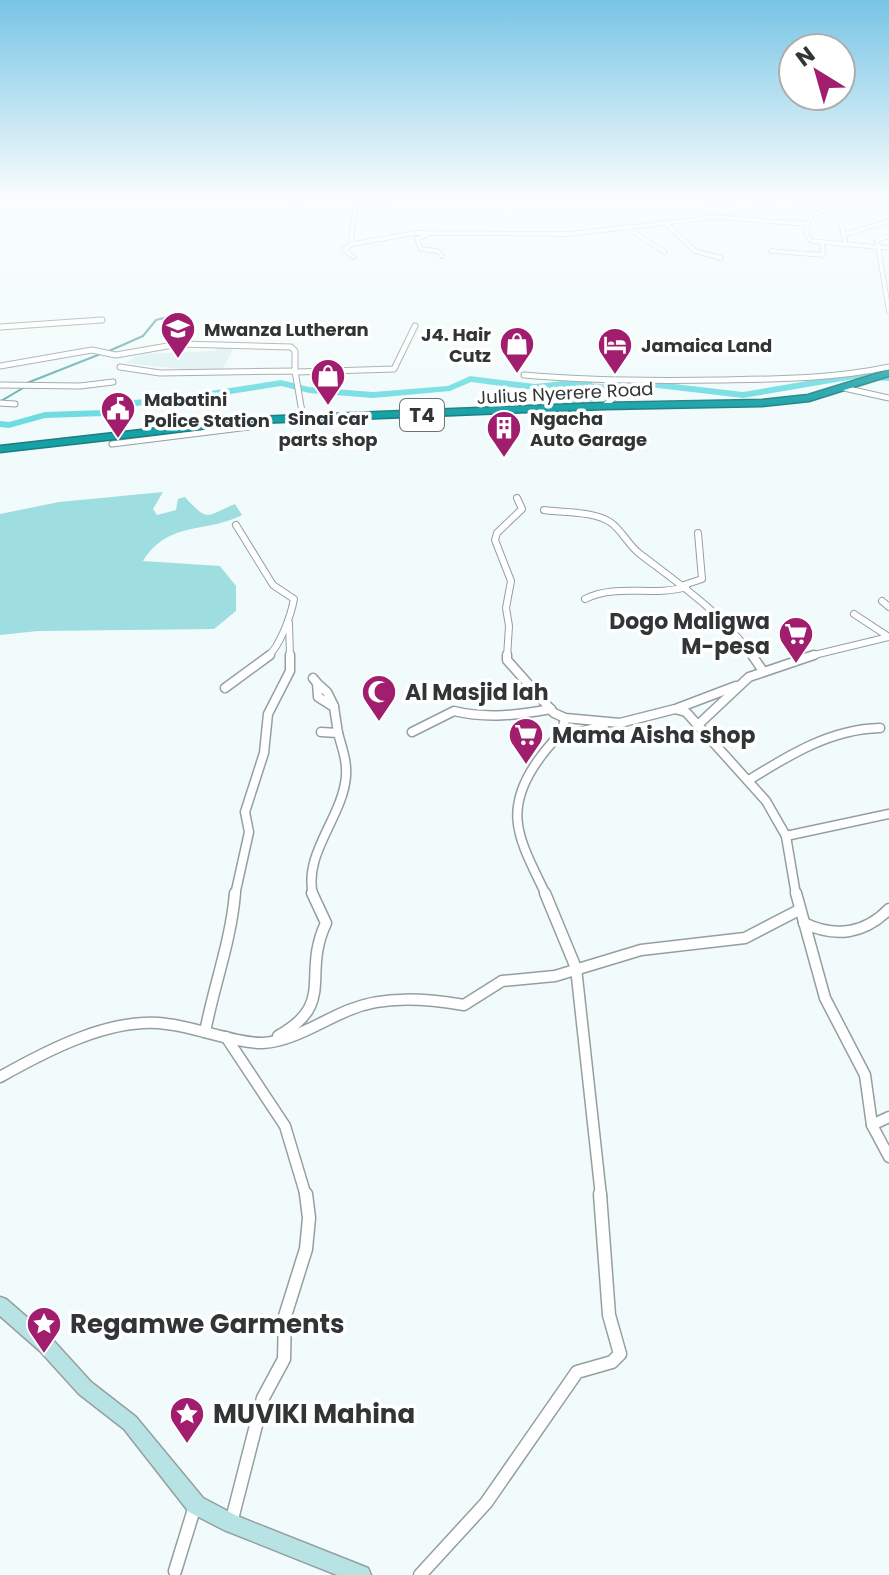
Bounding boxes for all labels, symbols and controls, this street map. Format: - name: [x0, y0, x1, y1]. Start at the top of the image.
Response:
- north arrow: [777, 32, 857, 112]
- text: N: [789, 39, 821, 74]
- school or university icon: Mwanza Lutheran: [159, 310, 197, 360]
- place label: Mwanza Lutheran: [204, 317, 369, 342]
- place label: J4. Hair Cutz: [421, 322, 491, 368]
- shop icon: J4. Hair Cutz: [498, 325, 536, 375]
- hotel icon: Jamaica Land: [596, 326, 634, 376]
- place label: Jamaica Land: [641, 333, 772, 358]
- shop icon: Sinai car parts shop: [309, 357, 347, 407]
- street label: Julius Nyerere Road: [476, 376, 654, 410]
- place label: Mabatini Police Station: [144, 387, 270, 433]
- public building icon: Mabatini Police Station: [99, 390, 137, 440]
- road number: T4: [400, 399, 444, 431]
- place label: Sinai car parts shop: [278, 406, 378, 452]
- place label: Ngacha Auto Garage: [530, 406, 647, 452]
- building icon: Ngacha Auto Garage: [485, 409, 523, 459]
- place label: Dogo Maligwa M-pesa: [609, 606, 770, 662]
- supermarket icon: Dogo Maligwa M-pesa: [777, 615, 815, 665]
- mosque icon: Al Masjid lah: [360, 673, 398, 723]
- place label: Al Masjid lah: [405, 677, 549, 708]
- supermarket icon: Mama Aisha shop: [507, 716, 545, 766]
- place label: Mama Aisha shop: [552, 720, 756, 751]
- place icon: Regamwe Garments: [25, 1305, 63, 1355]
- place label: Regamwe Garments: [70, 1306, 345, 1342]
- place icon: MUVIKI Mahina: [168, 1395, 206, 1445]
- place label: MUVIKI Mahina: [213, 1396, 415, 1432]

